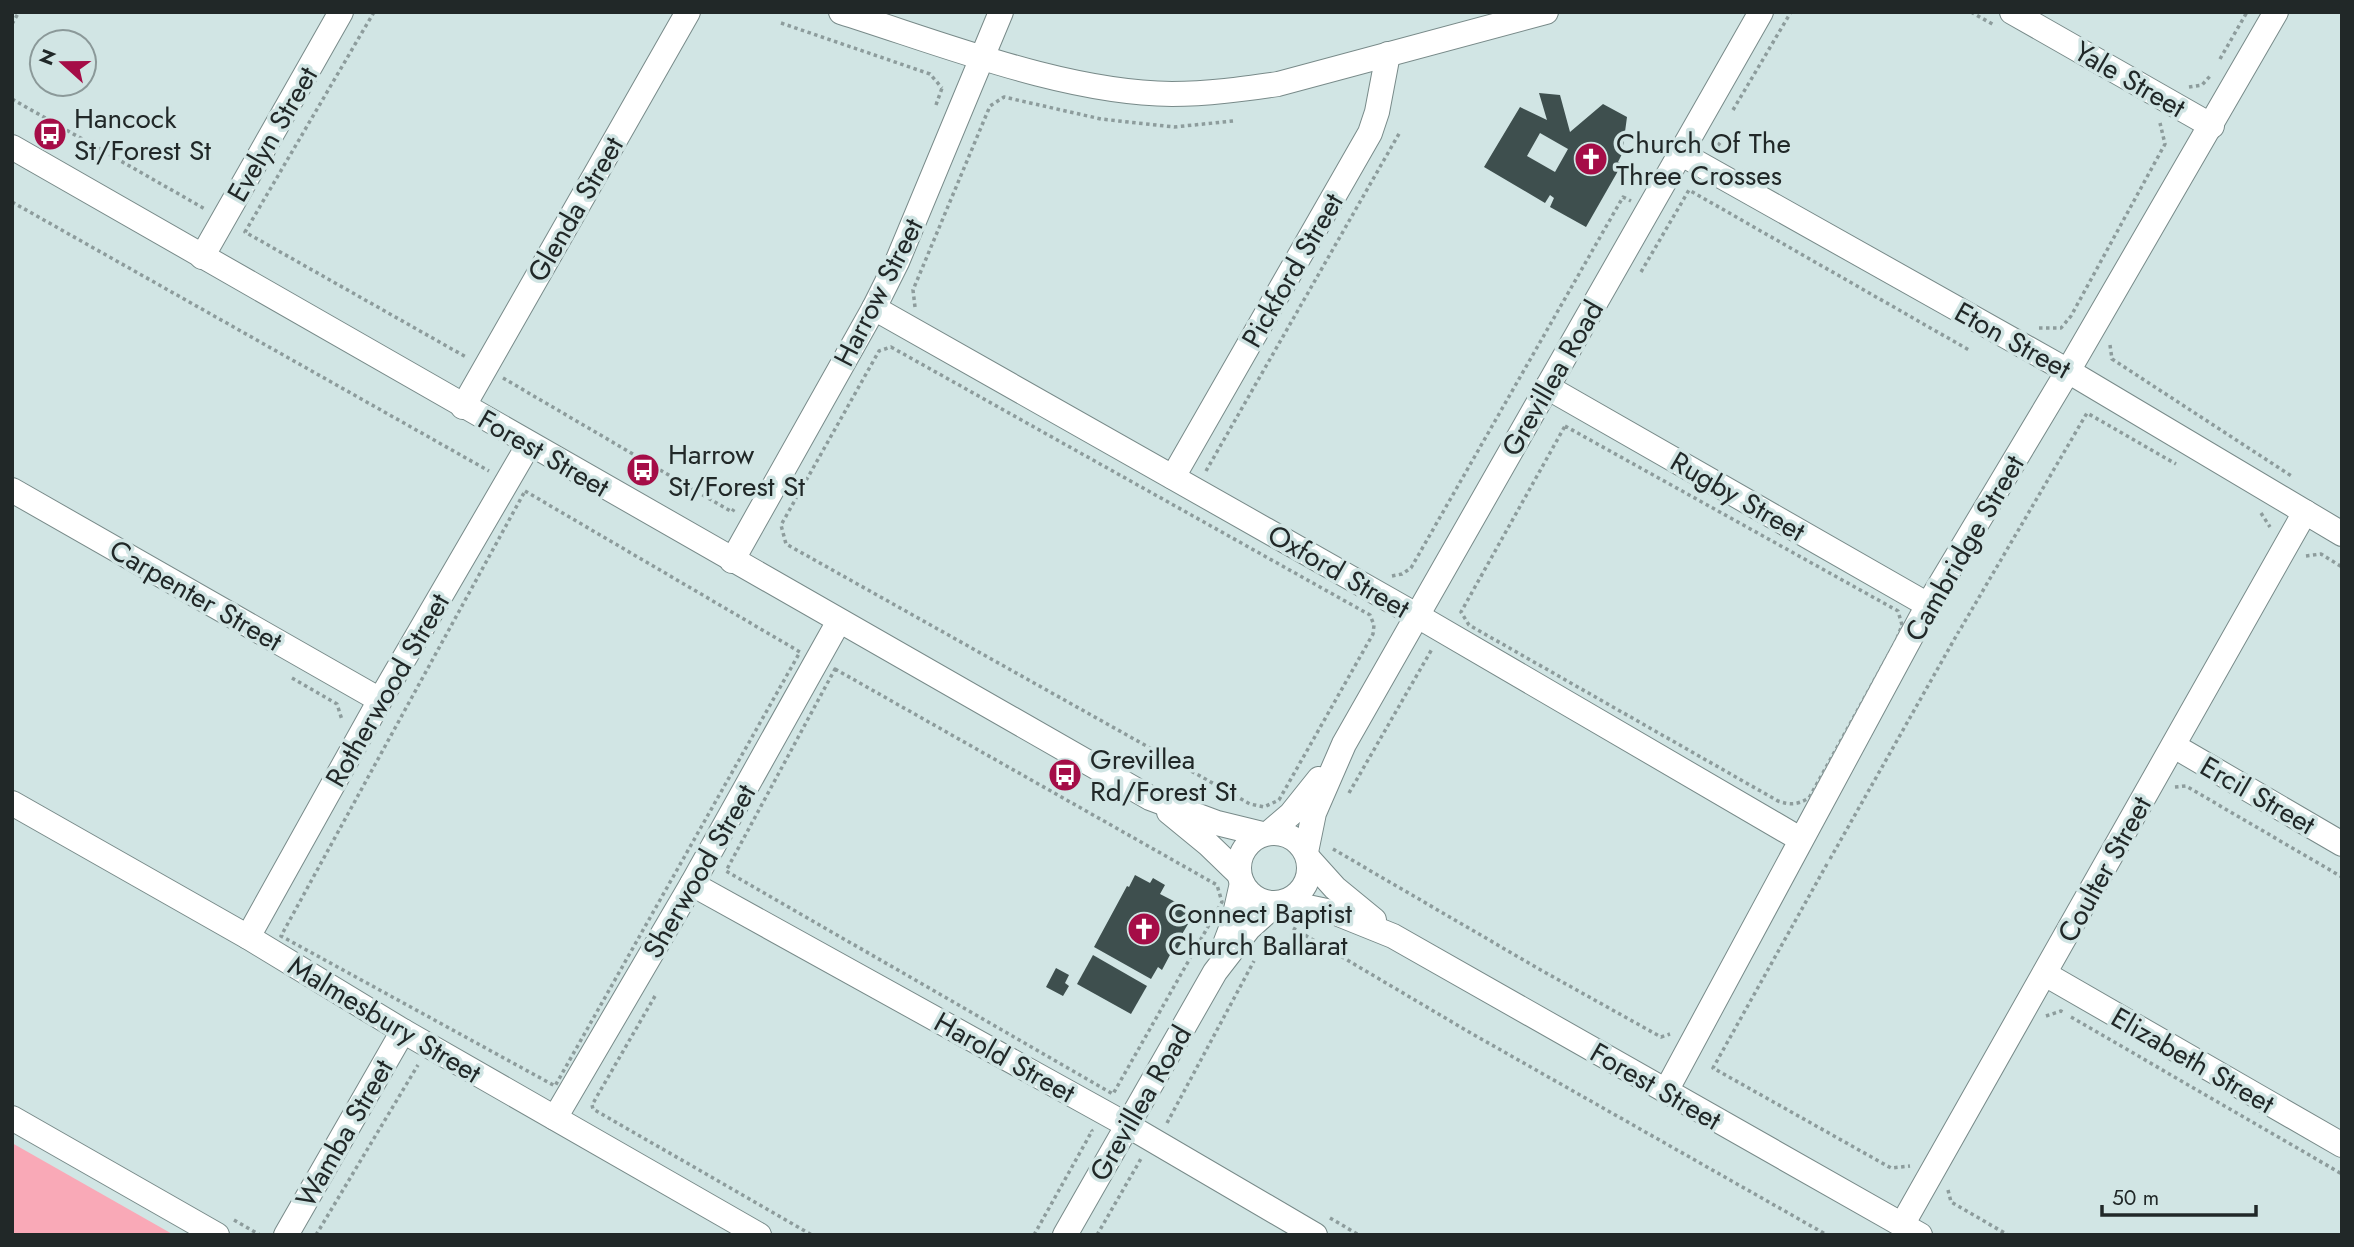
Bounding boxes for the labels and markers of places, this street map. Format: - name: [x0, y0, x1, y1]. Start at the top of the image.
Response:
- place label: Hancock St/Forest St: [74, 98, 211, 171]
- bus stop icon: Hancock St/Forest St: [31, 115, 69, 153]
- place label: Church Of The Three Crosses: [1616, 123, 1791, 196]
- church icon: Church Of The Three Crosses: [1572, 140, 1610, 178]
- place label: Harrow St/Forest St: [668, 434, 805, 507]
- bus stop icon: Harrow St/Forest St: [624, 451, 662, 489]
- place label: Grevillea Rd/Forest St: [1090, 739, 1237, 812]
- bus stop icon: Grevillea Rd/Forest St: [1046, 756, 1084, 794]
- place label: Connect Baptist Church Ballarat: [1168, 893, 1352, 966]
- church icon: Connect Baptist Church Ballarat: [1125, 910, 1163, 948]

